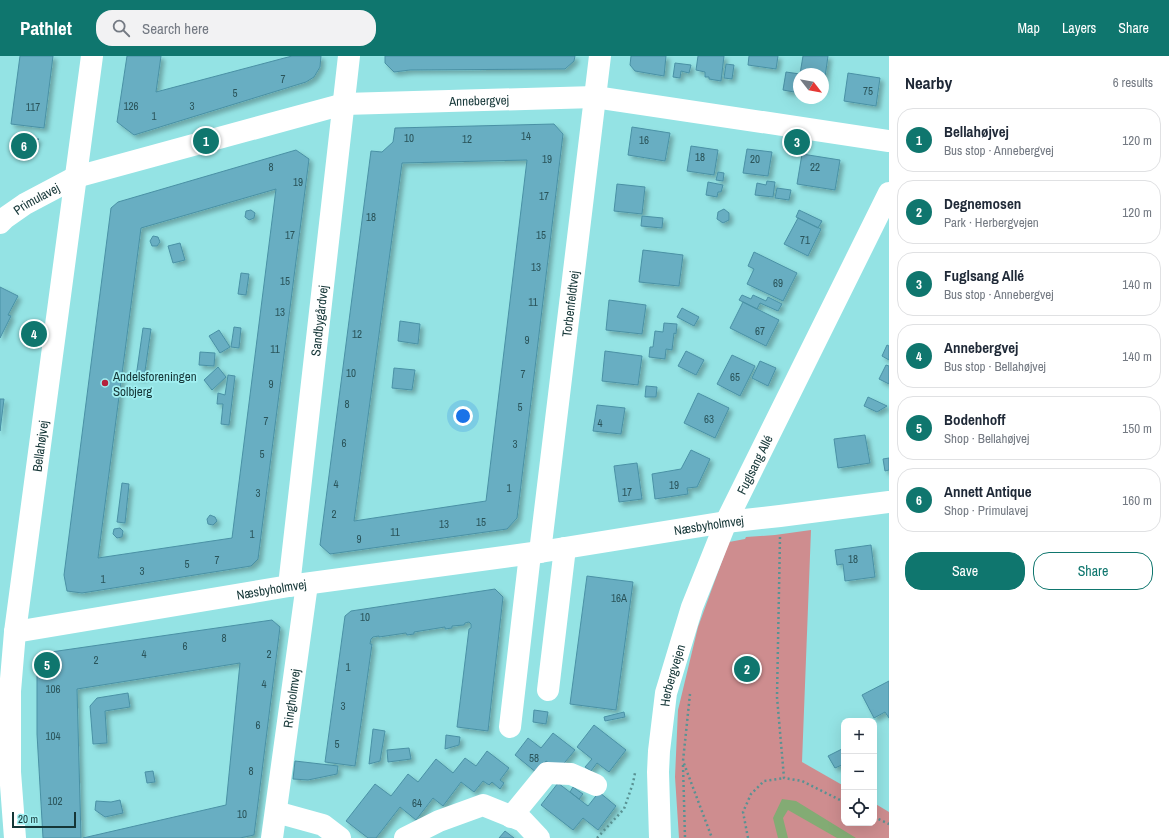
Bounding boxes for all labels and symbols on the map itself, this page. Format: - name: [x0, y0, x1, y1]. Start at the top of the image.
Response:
- north arrow: [793, 68, 829, 104]
- house number: 7: [280, 72, 286, 86]
- house number: 75: [863, 84, 873, 98]
- house number: 5: [232, 86, 238, 100]
- street label: Annebergvej: [448, 91, 509, 110]
- house number: 126: [123, 99, 139, 113]
- house number: 3: [189, 99, 195, 113]
- house number: 117: [26, 100, 40, 114]
- house number: 1: [151, 109, 157, 123]
- pin: 1: [193, 126, 219, 156]
- pin: 3: [784, 127, 810, 157]
- house number: 14: [521, 129, 531, 143]
- pin: 6: [11, 131, 37, 161]
- house number: 10: [404, 131, 414, 145]
- house number: 12: [462, 132, 472, 146]
- house number: 16: [639, 133, 649, 147]
- house number: 18: [695, 150, 705, 164]
- house number: 19: [542, 152, 552, 166]
- house number: 20: [750, 152, 760, 166]
- house number: 8: [268, 160, 274, 174]
- house number: 22: [810, 160, 820, 174]
- house number: 19: [293, 175, 303, 189]
- street label: Primulavej: [10, 179, 63, 219]
- house number: 17: [539, 189, 549, 203]
- house number: 18: [366, 210, 376, 224]
- house number: 17: [285, 228, 295, 242]
- house number: 15: [536, 228, 546, 242]
- house number: 71: [800, 233, 810, 247]
- house number: 13: [531, 260, 541, 274]
- street label: Torbenfeldtvej: [558, 270, 583, 338]
- house number: 15: [280, 274, 290, 288]
- house number: 69: [773, 276, 783, 290]
- street label: Sandbygårdvej: [307, 284, 332, 357]
- house number: 11: [528, 295, 538, 309]
- house number: 13: [275, 305, 285, 319]
- pin: 4: [21, 319, 47, 349]
- house number: 67: [755, 324, 765, 338]
- house number: 12: [352, 327, 362, 341]
- house number: 9: [524, 333, 530, 347]
- house number: 11: [270, 342, 280, 356]
- house number: 10: [346, 366, 356, 380]
- house number: 7: [520, 367, 526, 381]
- place label: Andelsforeningen Solbjerg: [112, 368, 197, 400]
- house number: 65: [730, 370, 740, 384]
- house number: 9: [268, 377, 274, 391]
- marker: Andelsforeningen Solbjerg: [100, 378, 110, 388]
- house number: 8: [344, 397, 350, 411]
- house number: 5: [517, 400, 523, 414]
- your location: [453, 406, 473, 426]
- house number: 63: [704, 412, 714, 426]
- house number: 7: [263, 414, 269, 428]
- house number: 4: [597, 416, 603, 430]
- street label: Bellahøjvej: [29, 419, 52, 473]
- street label: Fuglsang Allé: [733, 432, 777, 497]
- house number: 6: [341, 436, 347, 450]
- house number: 3: [512, 437, 518, 451]
- house number: 5: [259, 447, 265, 461]
- house number: 4: [333, 477, 339, 491]
- house number: 19: [669, 478, 679, 492]
- house number: 1: [506, 481, 512, 495]
- house number: 17: [622, 485, 632, 499]
- house number: 3: [255, 486, 261, 500]
- house number: 2: [331, 507, 337, 521]
- street label: Næsbyholmvej: [673, 512, 745, 539]
- house number: 15: [476, 515, 486, 529]
- house number: 13: [439, 517, 449, 531]
- house number: 11: [390, 525, 400, 539]
- house number: 1: [249, 527, 255, 541]
- house number: 9: [356, 532, 362, 546]
- house number: 18: [848, 552, 858, 566]
- house number: 7: [214, 553, 220, 567]
- house number: 5: [184, 557, 190, 571]
- house number: 3: [139, 564, 145, 578]
- house number: 1: [100, 572, 106, 586]
- street label: Næsbyholmvej: [235, 576, 308, 604]
- house number: 16A: [611, 591, 628, 605]
- house number: 10: [360, 610, 370, 624]
- house number: 8: [221, 631, 227, 645]
- house number: 6: [182, 639, 188, 653]
- street label: Herbergvejen: [656, 642, 689, 708]
- house number: 4: [141, 647, 147, 661]
- house number: 2: [266, 647, 272, 661]
- pin: 5: [34, 650, 60, 680]
- house number: 2: [93, 653, 99, 667]
- pin: 2: [734, 654, 760, 684]
- house number: 1: [345, 660, 351, 674]
- street label: Ringholmvej: [279, 668, 304, 729]
- house number: 4: [261, 677, 267, 691]
- house number: 106: [45, 682, 61, 696]
- house number: 3: [340, 699, 346, 713]
- house number: 6: [255, 718, 261, 732]
- house number: 104: [45, 729, 61, 743]
- house number: 5: [334, 737, 340, 751]
- house number: 58: [529, 751, 539, 765]
- house number: 8: [248, 764, 254, 778]
- house number: 102: [47, 794, 63, 808]
- house number: 64: [412, 796, 422, 810]
- house number: 10: [237, 807, 247, 821]
- scale bar: [12, 810, 76, 829]

